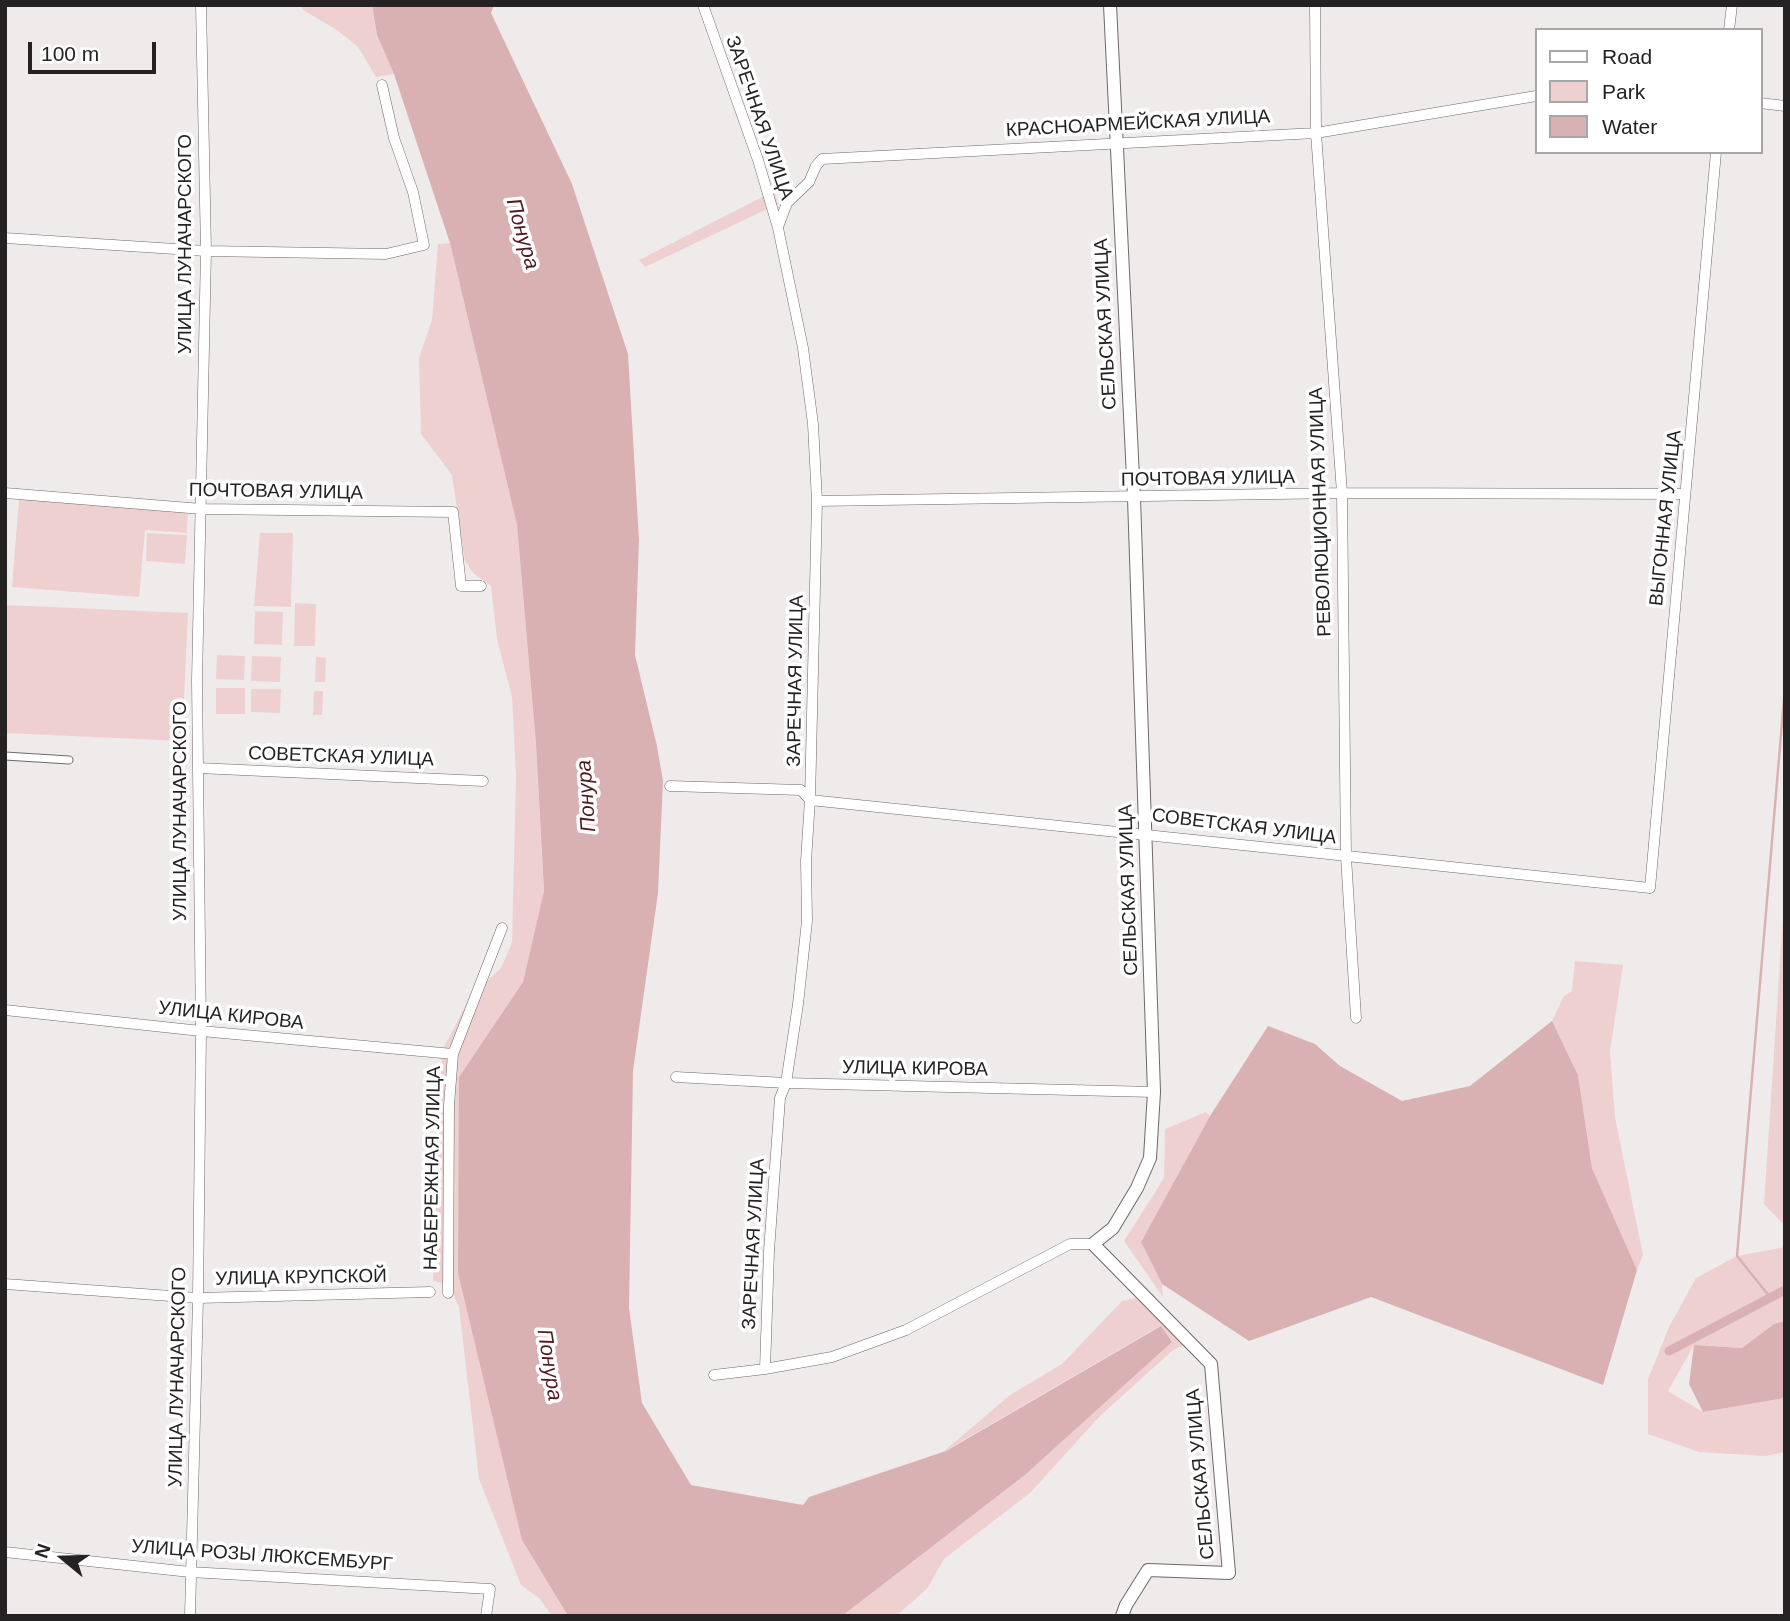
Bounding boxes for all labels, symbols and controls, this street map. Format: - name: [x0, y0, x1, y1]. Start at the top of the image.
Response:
- scale bar: [32, 28, 159, 72]
- legend: [1534, 28, 1762, 154]
- street label: ЗАРЕЧНАЯ УЛИЦА: [720, 33, 798, 203]
- text: 100 m: [41, 42, 99, 65]
- text: Road: [1602, 45, 1652, 68]
- text: Park: [1602, 80, 1645, 103]
- street label: КРАСНОАРМЕЙСКАЯ УЛИЦА: [1005, 106, 1271, 142]
- text: Water: [1602, 115, 1657, 138]
- street label: УЛИЦА ЛУНАЧАРСКОГО: [175, 134, 197, 354]
- water label: Понура: [500, 196, 544, 272]
- street label: СЕЛЬСКАЯ УЛИЦА: [1090, 238, 1122, 410]
- street label: РЕВОЛЮЦИОННАЯ УЛИЦА: [1305, 387, 1337, 637]
- street label: ВЫГОННАЯ УЛИЦА: [1645, 429, 1687, 607]
- street label: ПОЧТОВАЯ УЛИЦА: [1121, 466, 1295, 492]
- street label: ПОЧТОВАЯ УЛИЦА: [189, 479, 363, 505]
- street label: ЗАРЕЧНАЯ УЛИЦА: [783, 595, 809, 767]
- street label: УЛИЦА ЛУНАЧАРСКОГО: [170, 701, 192, 921]
- street label: СОВЕТСКАЯ УЛИЦА: [248, 742, 434, 772]
- water label: Понура: [572, 759, 602, 833]
- street label: СЕЛЬСКАЯ УЛИЦА: [1115, 804, 1143, 976]
- street label: СОВЕТСКАЯ УЛИЦА: [1150, 804, 1338, 850]
- street label: УЛИЦА КИРОВА: [157, 997, 305, 1035]
- street label: УЛИЦА КИРОВА: [842, 1056, 988, 1082]
- street label: НАБЕРЕЖНАЯ УЛИЦА: [420, 1066, 446, 1270]
- street label: ЗАРЕЧНАЯ УЛИЦА: [738, 1158, 770, 1330]
- street label: УЛИЦА КРУПСКОЙ: [215, 1265, 387, 1291]
- street label: УЛИЦА ЛУНАЧАРСКОГО: [165, 1267, 191, 1487]
- water label: Понура: [531, 1327, 567, 1403]
- street label: СЕЛЬСКАЯ УЛИЦА: [1182, 1387, 1220, 1561]
- north arrow: [28, 1523, 98, 1593]
- street label: УЛИЦА РОЗЫ ЛЮКСЕМБУРГ: [131, 1535, 393, 1577]
- text: N: [31, 1541, 55, 1561]

